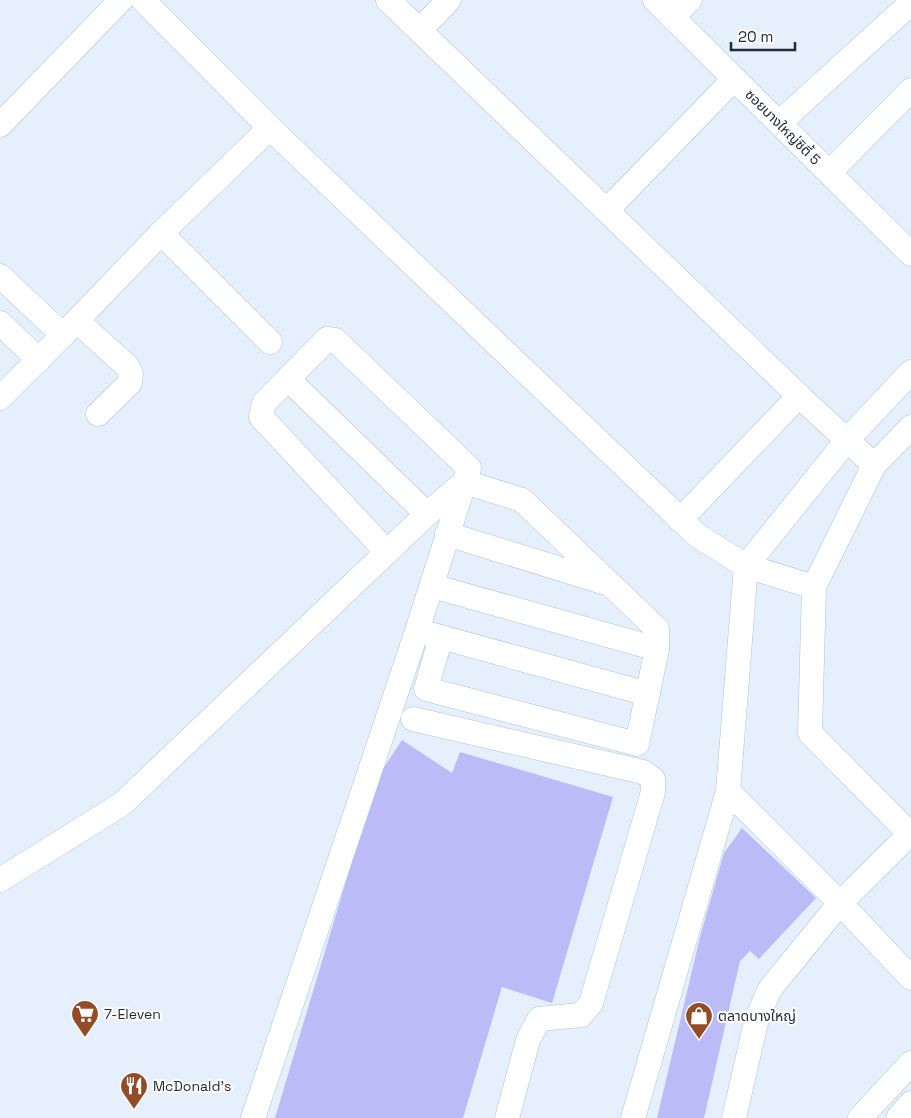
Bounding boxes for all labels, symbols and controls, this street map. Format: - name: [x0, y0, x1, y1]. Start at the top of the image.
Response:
- scale bar: [731, 20, 795, 52]
- text: 20 m: [738, 27, 773, 46]
- street label: ซอยบางใหญ่ซิตี้ 5: [741, 85, 825, 169]
- supermarket icon: 7-Eleven: [70, 999, 100, 1038]
- shop icon: ตลาดบางใหญ่: [684, 1001, 714, 1040]
- place label: 7-Eleven: [104, 1005, 161, 1023]
- place label: ตลาดบางใหญ่: [718, 1007, 796, 1025]
- restaurant icon: McDonald's: [119, 1071, 149, 1110]
- place label: McDonald's: [153, 1077, 231, 1095]

